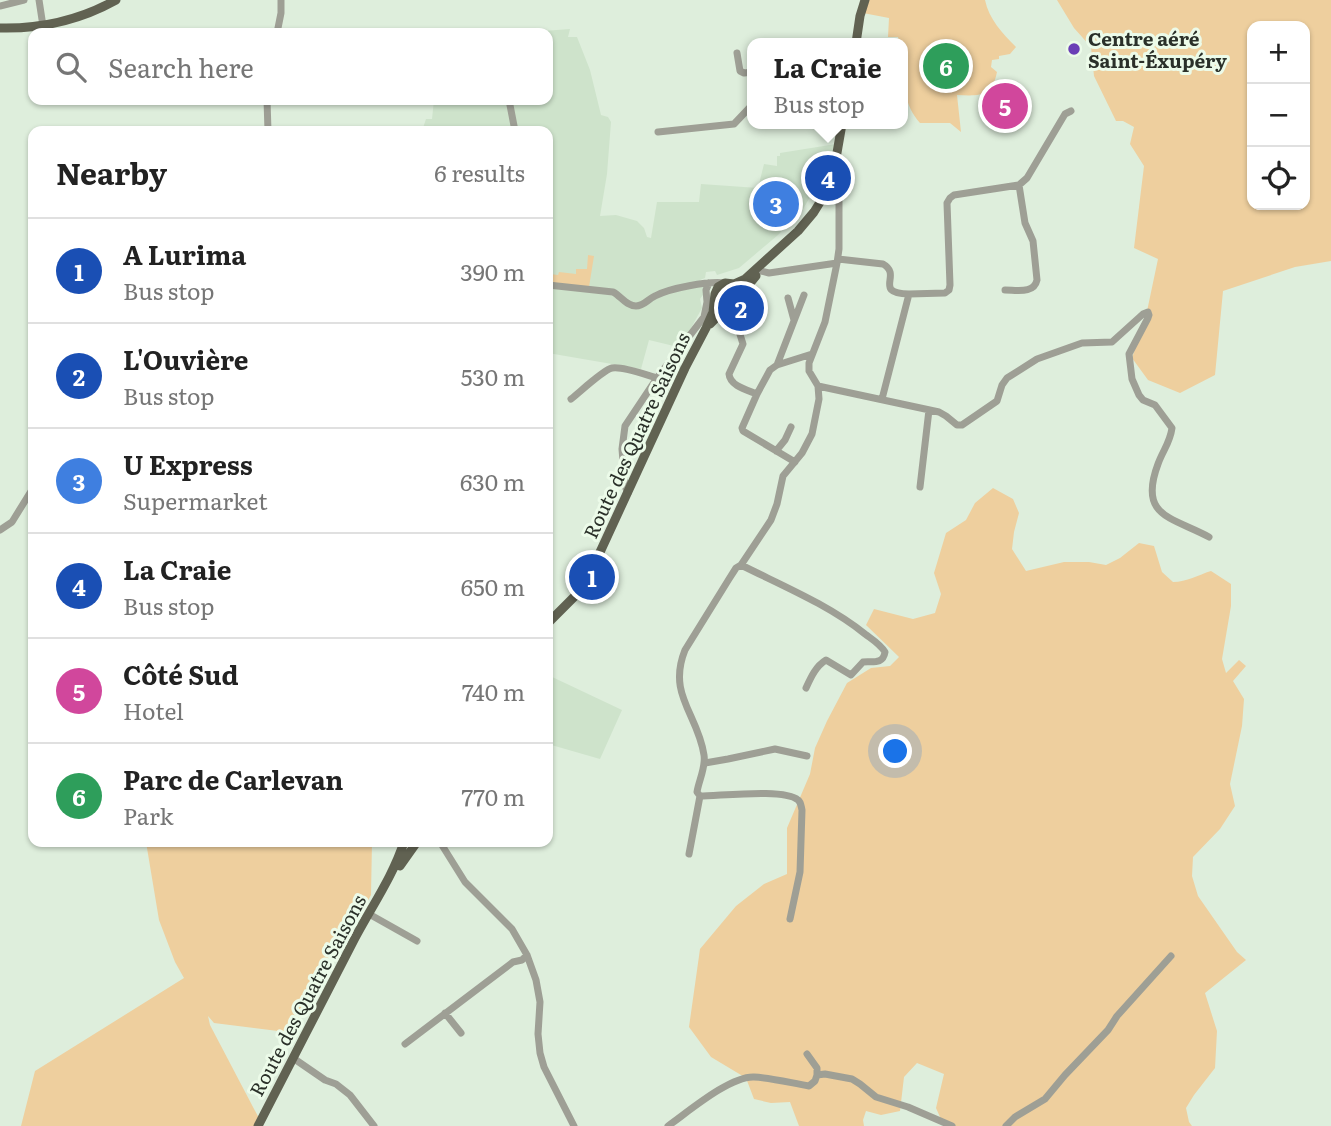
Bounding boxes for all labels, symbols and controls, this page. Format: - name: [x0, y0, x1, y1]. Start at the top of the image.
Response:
- map controls: [1247, 21, 1310, 210]
- button: +: [1247, 21, 1310, 84]
- place label: Centre aéré Saint-Éxupéry: [1088, 24, 1227, 74]
- search box: [28, 28, 553, 105]
- popup: [747, 38, 908, 129]
- pin: 6: [923, 40, 969, 92]
- marker: Centre aéré Saint-Éxupéry: [1066, 41, 1082, 57]
- text: Search here: [108, 47, 254, 86]
- text: La Craie: [773, 47, 882, 86]
- icon: search: [52, 48, 90, 86]
- pin: 5: [982, 80, 1028, 132]
- button: −: [1247, 84, 1310, 147]
- text: Bus stop: [773, 86, 865, 120]
- button: locate: [1247, 147, 1310, 210]
- text: Nearby: [56, 150, 167, 194]
- pin: 4: [805, 152, 851, 204]
- text: 6 results: [434, 155, 525, 189]
- pin: 3: [753, 178, 799, 230]
- text: A Lurima: [123, 234, 246, 273]
- text: 1: [74, 254, 84, 288]
- text: 390 m: [460, 254, 525, 288]
- text: Bus stop: [123, 273, 215, 307]
- pin: 2: [718, 282, 764, 334]
- street label: Route des Quatre Saisons: [576, 327, 696, 543]
- text: L'Ouvière: [123, 339, 248, 378]
- text: 2: [73, 359, 85, 393]
- text: 530 m: [461, 359, 525, 393]
- text: Bus stop: [123, 378, 215, 412]
- text: U Express: [123, 444, 253, 483]
- text: 3: [73, 464, 85, 498]
- text: 630 m: [460, 464, 525, 498]
- text: Supermarket: [123, 483, 267, 517]
- text: La Craie: [123, 549, 232, 588]
- pin: 1: [569, 551, 615, 603]
- text: 4: [72, 569, 86, 603]
- text: 650 m: [461, 569, 525, 603]
- text: Bus stop: [123, 588, 215, 622]
- text: Côté Sud: [123, 654, 239, 693]
- text: 5: [73, 674, 85, 708]
- text: 740 m: [462, 674, 525, 708]
- text: Hotel: [123, 693, 184, 727]
- your location: [878, 734, 912, 768]
- text: Parc de Carlevan: [123, 759, 343, 798]
- text: 6: [72, 779, 86, 813]
- text: 770 m: [461, 779, 525, 813]
- text: Park: [123, 798, 173, 832]
- street label: Route des Quatre Saisons: [242, 889, 372, 1101]

